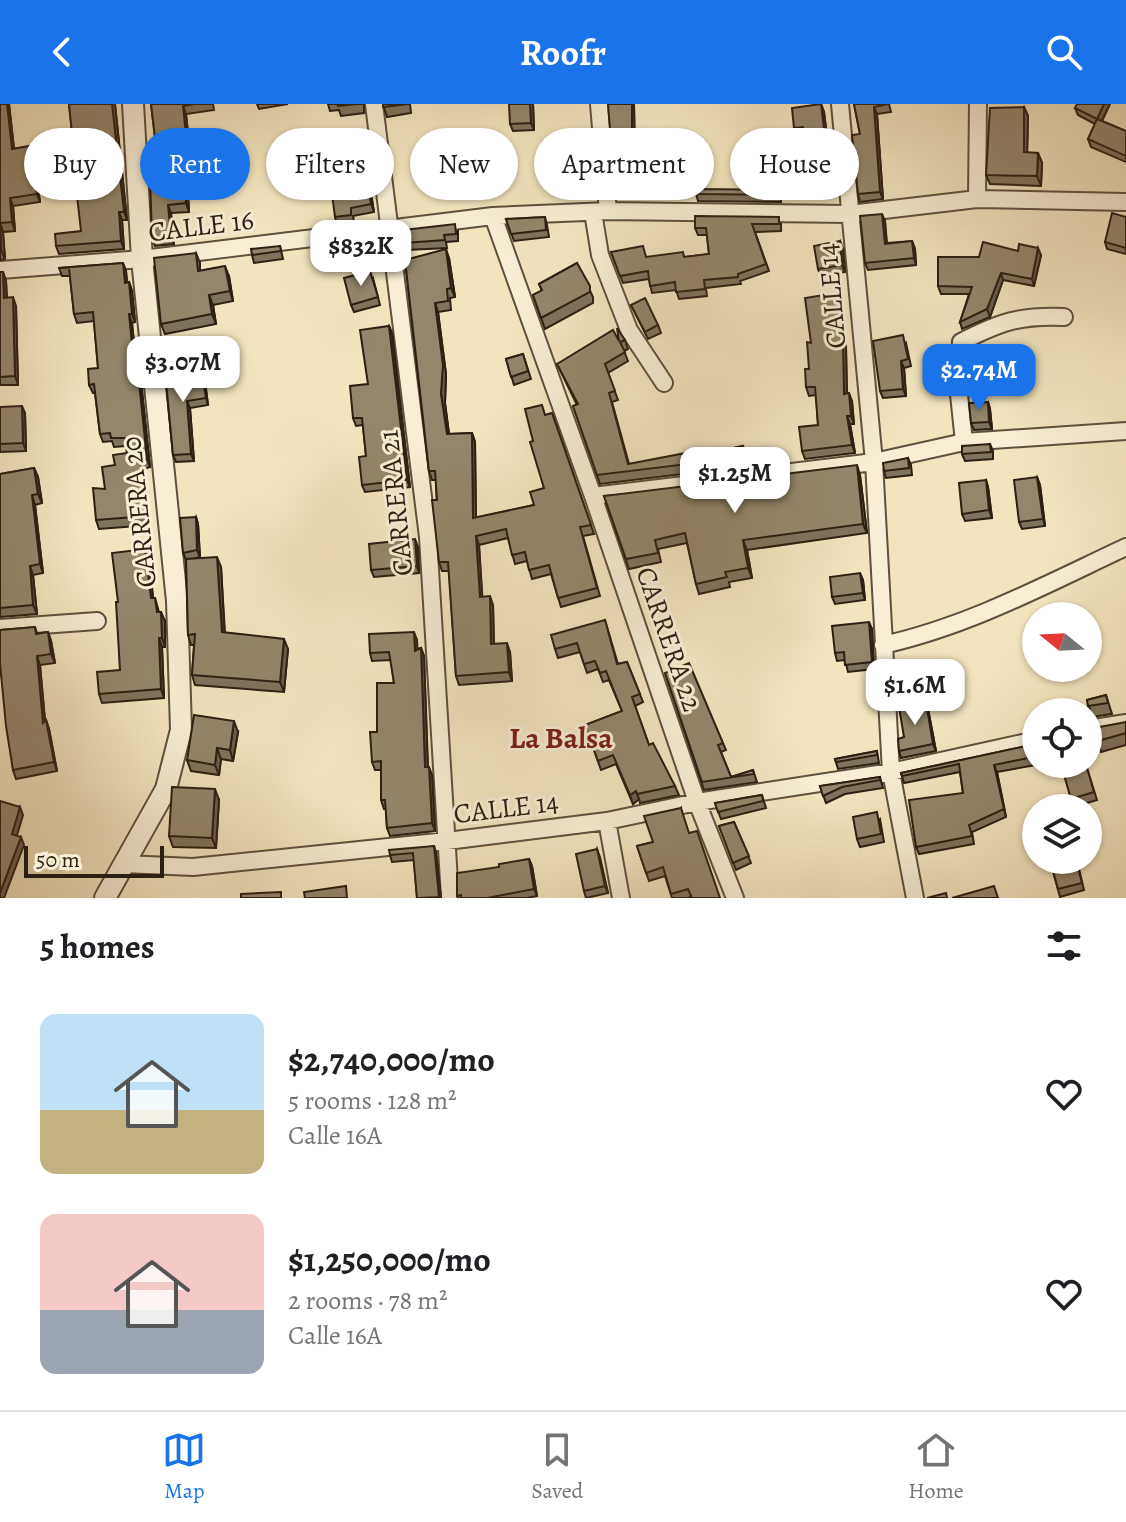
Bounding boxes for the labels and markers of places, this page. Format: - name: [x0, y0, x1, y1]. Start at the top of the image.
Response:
- pin: $832K: [305, 220, 417, 288]
- pin: $3.07M: [118, 336, 248, 404]
- pin: $2.74M: [914, 344, 1044, 412]
- pin: $1.25M: [670, 447, 800, 515]
- pin: $1.6M: [859, 659, 971, 727]

